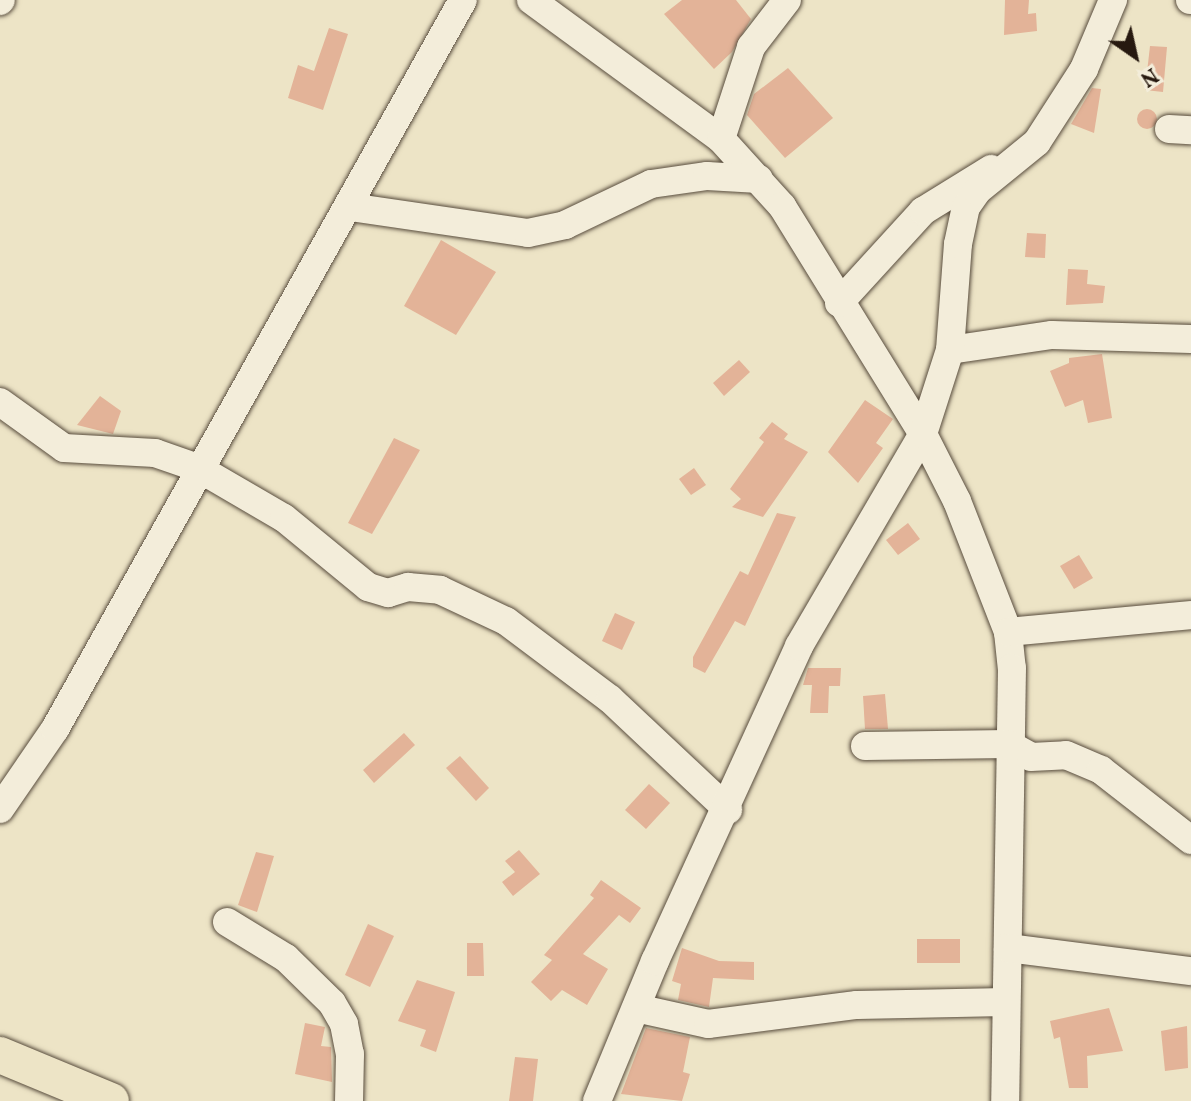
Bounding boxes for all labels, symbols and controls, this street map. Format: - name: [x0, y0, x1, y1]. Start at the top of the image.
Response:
- north arrow: [1095, 16, 1175, 96]
- text: N: [1133, 59, 1164, 94]

